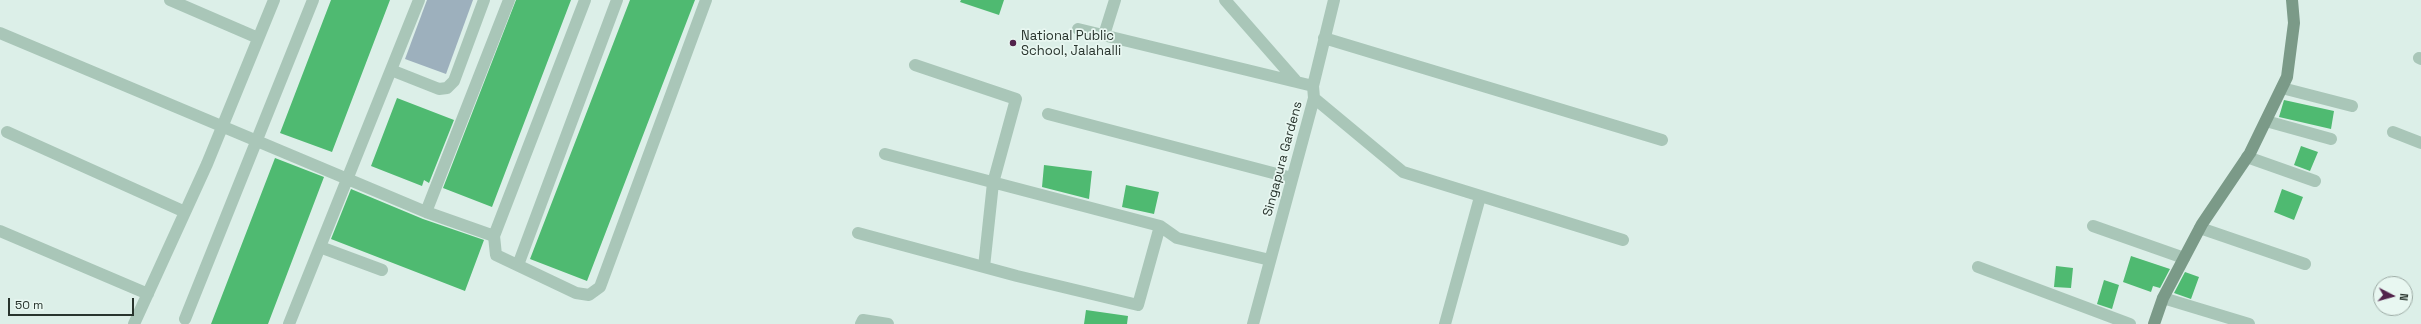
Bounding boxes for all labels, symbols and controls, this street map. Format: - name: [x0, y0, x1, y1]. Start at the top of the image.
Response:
- place label: National Public School, Jalahalli: [1021, 28, 1121, 59]
- marker: National Public School, Jalahalli: [1008, 38, 1018, 48]
- street label: Singapura Gardens: [1260, 100, 1306, 218]
- north arrow: [2373, 276, 2413, 316]
- scale bar: [10, 290, 136, 316]
- text: N: [2397, 293, 2411, 302]
- text: 50 m: [15, 297, 43, 313]

